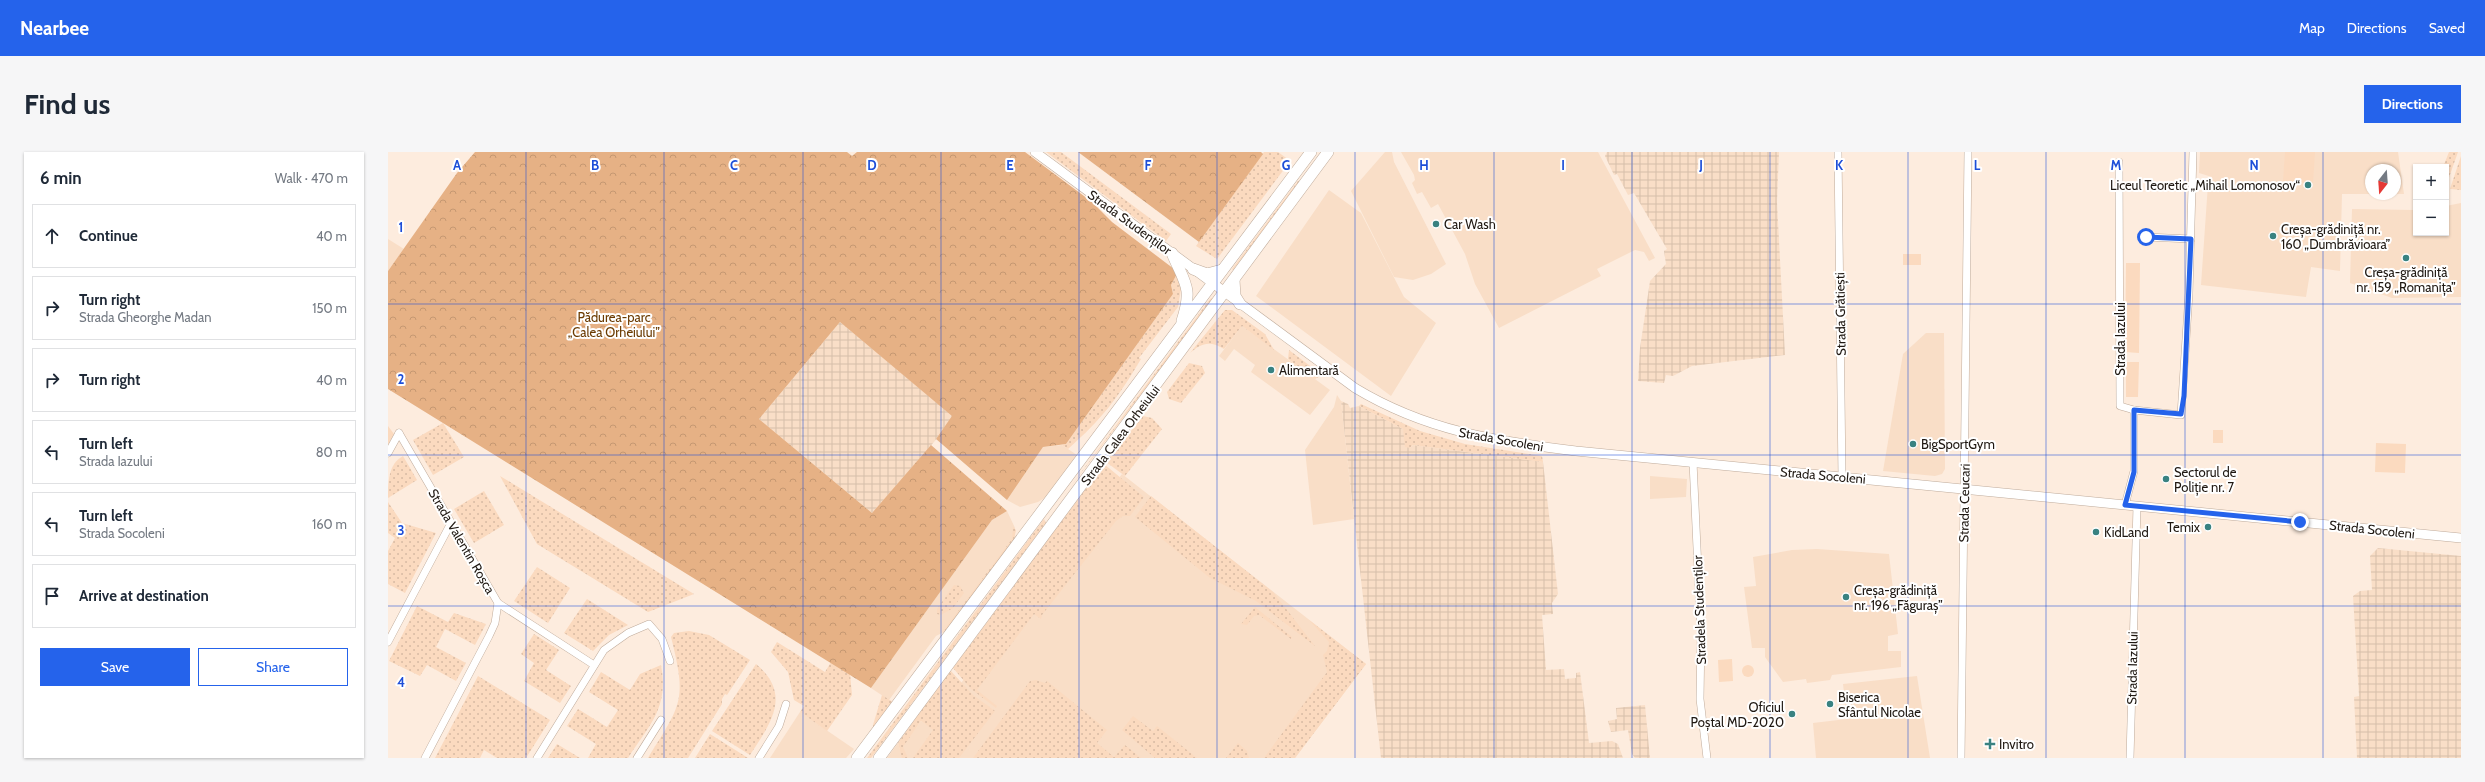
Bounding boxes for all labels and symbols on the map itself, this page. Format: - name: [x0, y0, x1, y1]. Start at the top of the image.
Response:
- text: A: [453, 157, 462, 173]
- text: B: [591, 157, 599, 173]
- text: C: [730, 157, 738, 173]
- text: D: [867, 157, 877, 173]
- text: E: [1006, 157, 1014, 173]
- text: F: [1145, 157, 1152, 173]
- text: G: [1282, 157, 1291, 173]
- text: H: [1419, 157, 1429, 173]
- text: I: [1561, 157, 1565, 173]
- text: J: [1698, 157, 1703, 173]
- text: K: [1835, 157, 1844, 173]
- text: L: [1974, 157, 1981, 173]
- text: M: [2111, 157, 2122, 173]
- text: N: [2249, 157, 2259, 173]
- north arrow: [2365, 164, 2401, 200]
- place label: Liceul Teoretic „Mihail Lomonosov“: [2110, 177, 2300, 193]
- marker: Liceul Teoretic „Mihail Lomonosov“: [2303, 180, 2313, 190]
- street label: Strada Studenților: [1084, 186, 1176, 259]
- place label: Car Wash: [1444, 216, 1496, 232]
- text: 1: [399, 219, 403, 235]
- marker: Car Wash: [1431, 219, 1441, 229]
- place label: Creșa-grădiniță nr. 160 „Dumbrăvioara”: [2281, 221, 2390, 252]
- route start: [2137, 228, 2155, 246]
- marker: Creșa-grădiniță nr. 160 „Dumbrăvioara”: [2268, 231, 2278, 241]
- marker: Creșa-grădiniță nr. 159 „Romanița”: [2401, 253, 2411, 263]
- place label: Creșa-grădiniță nr. 159 „Romanița”: [2356, 264, 2456, 296]
- street label: Strada Grătiești: [1831, 272, 1850, 356]
- street label: Strada Iazului: [2112, 302, 2128, 376]
- park label: Pădurea-parc „Calea Orheiului”: [568, 309, 660, 340]
- place label: Alimentară: [1279, 362, 1340, 378]
- marker: Alimentară: [1266, 365, 1276, 375]
- text: 2: [398, 371, 405, 387]
- street label: Strada Calea Orheiului: [1077, 382, 1163, 488]
- street label: Strada Socoleni: [1457, 424, 1545, 454]
- place label: BigSportGym: [1921, 436, 1995, 452]
- marker: BigSportGym: [1908, 439, 1918, 449]
- street label: Strada Socoleni: [1780, 463, 1866, 487]
- street label: Strada Ceucari: [1955, 464, 1973, 542]
- place label: Sectorul de Poliție nr. 7: [2174, 464, 2237, 496]
- marker: Sectorul de Poliție nr. 7: [2161, 474, 2171, 484]
- street label: Strada Valentin Roșca: [425, 486, 499, 597]
- route end: [2291, 513, 2309, 531]
- street label: Strada Socoleni: [2328, 517, 2416, 541]
- place label: Temix: [2167, 519, 2201, 535]
- text: 3: [397, 522, 405, 538]
- marker: Temix: [2203, 522, 2213, 532]
- place label: KidLand: [2104, 524, 2149, 540]
- marker: KidLand: [2091, 527, 2101, 537]
- street label: Stradela Studenților: [1689, 554, 1710, 665]
- place label: Creșa-grădiniță nr. 196 „Făguraș”: [1854, 582, 1943, 614]
- marker: Creșa-grădiniță nr. 196 „Făguraș”: [1841, 592, 1851, 602]
- street label: Strada Iazului: [2123, 631, 2141, 705]
- text: 4: [397, 674, 405, 690]
- place label: Biserica Sfântul Nicolae: [1838, 689, 1921, 720]
- place label: Oficiul Poștal MD-2020: [1691, 699, 1784, 731]
- marker: Biserica Sfântul Nicolae: [1825, 699, 1835, 709]
- marker: Oficiul Poștal MD-2020: [1787, 709, 1797, 719]
- place label: Invitro: [1999, 736, 2034, 752]
- marker: Invitro: [1984, 738, 1996, 750]

